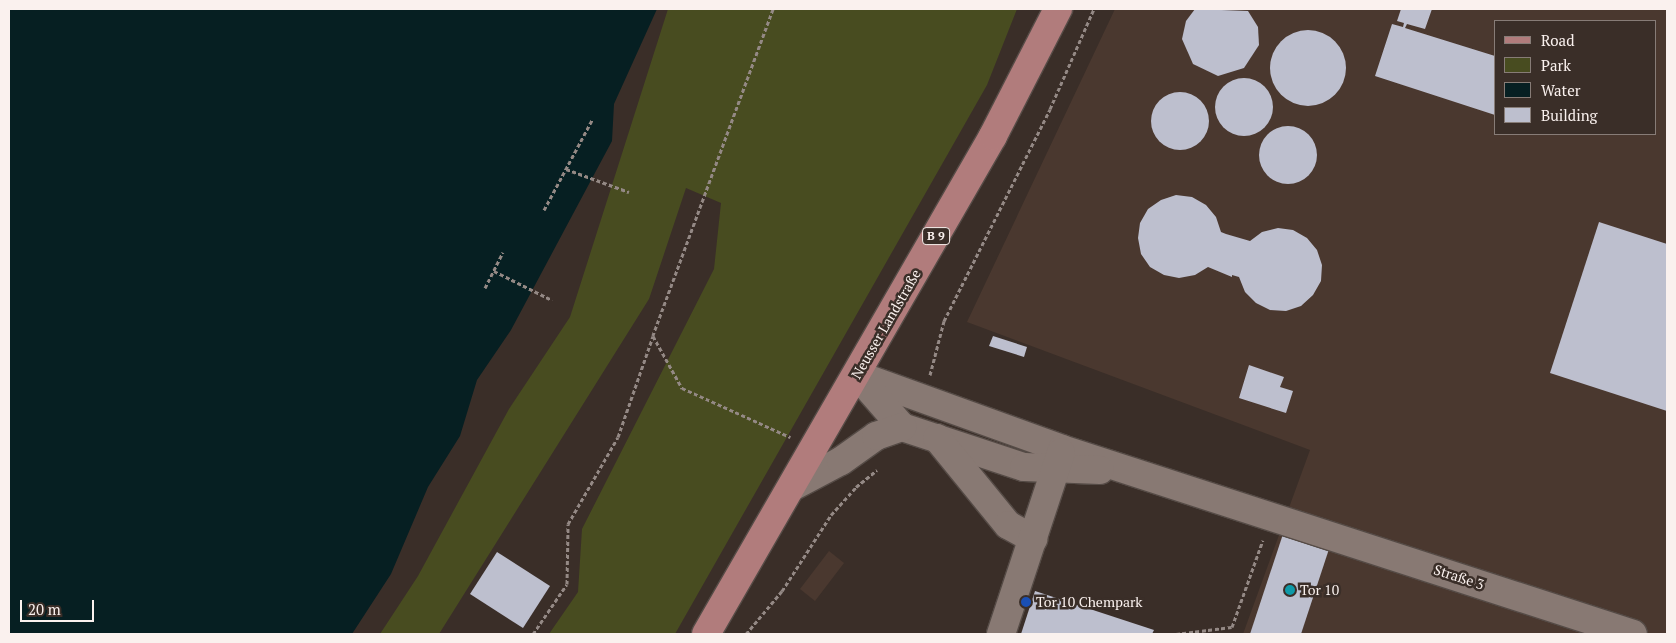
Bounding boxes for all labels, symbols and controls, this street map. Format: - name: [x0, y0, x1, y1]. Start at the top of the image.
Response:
- legend: [1494, 20, 1656, 135]
- text: Road: [1541, 30, 1574, 50]
- text: Park: [1541, 55, 1571, 75]
- text: Water: [1541, 80, 1580, 100]
- text: Building: [1541, 105, 1598, 125]
- road number: B 9: [921, 227, 951, 246]
- street label: Neusser Landstraße: [848, 266, 924, 382]
- street label: Straße 3: [1432, 561, 1486, 593]
- place label: Tor 10: [1300, 582, 1339, 598]
- marker: Tor 10: [1284, 584, 1296, 596]
- scale bar: [22, 590, 96, 622]
- place label: Tor 10 Chempark: [1036, 594, 1143, 610]
- marker: Tor 10 Chempark: [1020, 596, 1032, 608]
- text: 20 m: [28, 599, 61, 619]

